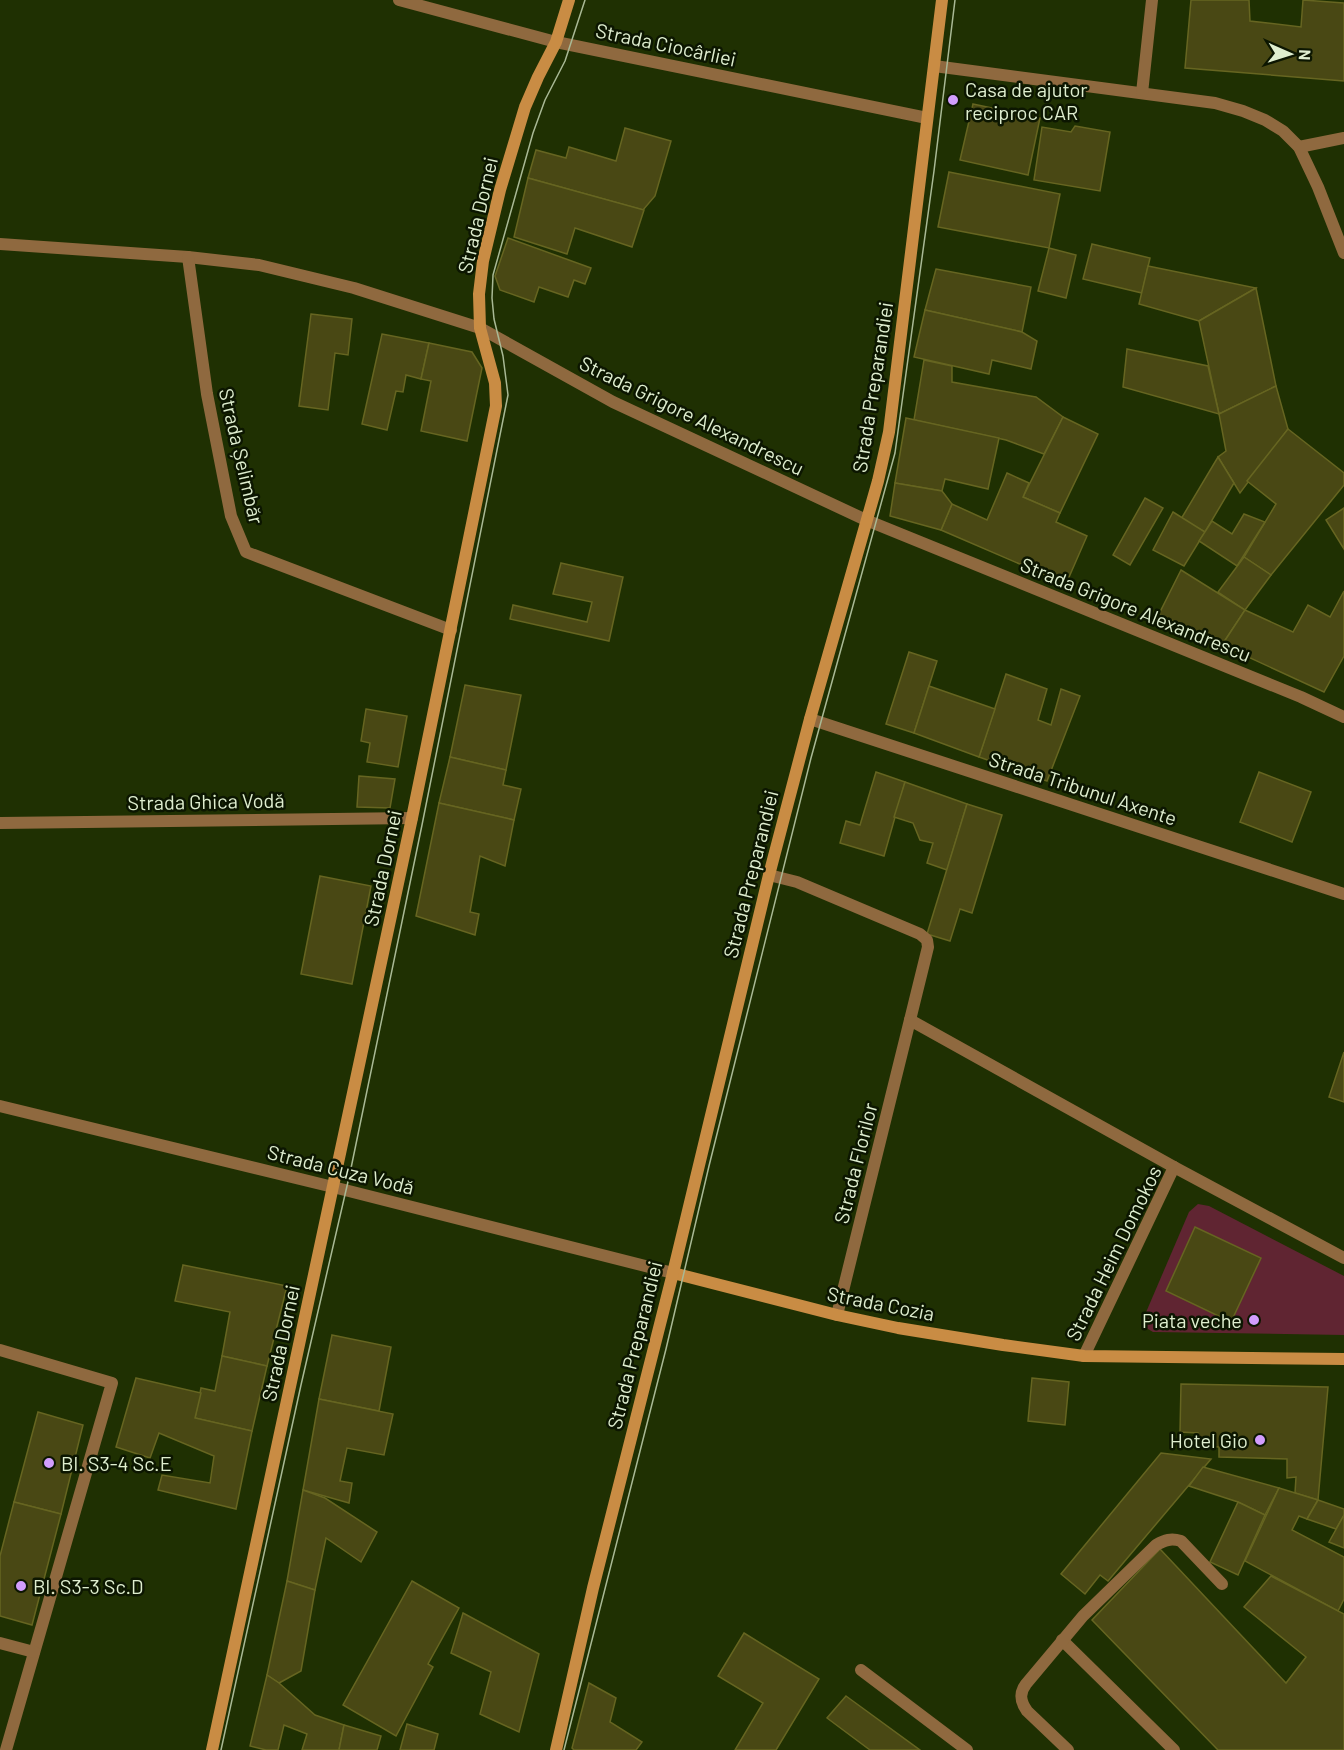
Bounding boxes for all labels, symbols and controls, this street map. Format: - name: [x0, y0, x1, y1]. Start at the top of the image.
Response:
- street label: Strada Ciocârliei: [594, 17, 738, 71]
- north arrow: [1260, 24, 1320, 84]
- text: N: [1296, 49, 1315, 61]
- place label: Casa de ajutor reciproc CAR: [965, 77, 1088, 124]
- marker: Casa de ajutor reciproc CAR: [946, 93, 960, 107]
- street label: Strada Dornei: [452, 155, 502, 275]
- street label: Strada Preparandiei: [847, 300, 897, 474]
- street label: Strada Grigore Alexandrescu: [576, 350, 808, 480]
- street label: Strada Șelimbăr: [215, 386, 269, 526]
- street label: Strada Grigore Alexandrescu: [1017, 552, 1255, 666]
- street label: Strada Tribunul Axente: [986, 746, 1180, 830]
- street label: Strada Preparandiei: [718, 787, 782, 961]
- street label: Strada Ghica Vodă: [127, 788, 285, 814]
- street label: Strada Dornei: [358, 808, 406, 928]
- street label: Strada Florilor: [828, 1100, 882, 1226]
- street label: Strada Cuza Vodă: [265, 1139, 417, 1199]
- street label: Strada Heim Domokos: [1060, 1162, 1166, 1344]
- street label: Strada Preparandiei: [602, 1258, 666, 1432]
- street label: Strada Cozia: [825, 1281, 937, 1325]
- street label: Strada Dornei: [256, 1283, 304, 1403]
- place label: Piata veche: [1142, 1308, 1242, 1332]
- marker: Piata veche: [1247, 1313, 1261, 1327]
- place label: Hotel Gio: [1170, 1428, 1248, 1452]
- marker: Hotel Gio: [1253, 1433, 1267, 1447]
- place label: Bl. S3-4 Sc.E: [61, 1451, 172, 1475]
- marker: Bl. S3-4 Sc.E: [42, 1456, 56, 1470]
- place label: Bl. S3-3 Sc.D: [33, 1574, 143, 1598]
- marker: Bl. S3-3 Sc.D: [14, 1579, 28, 1593]

